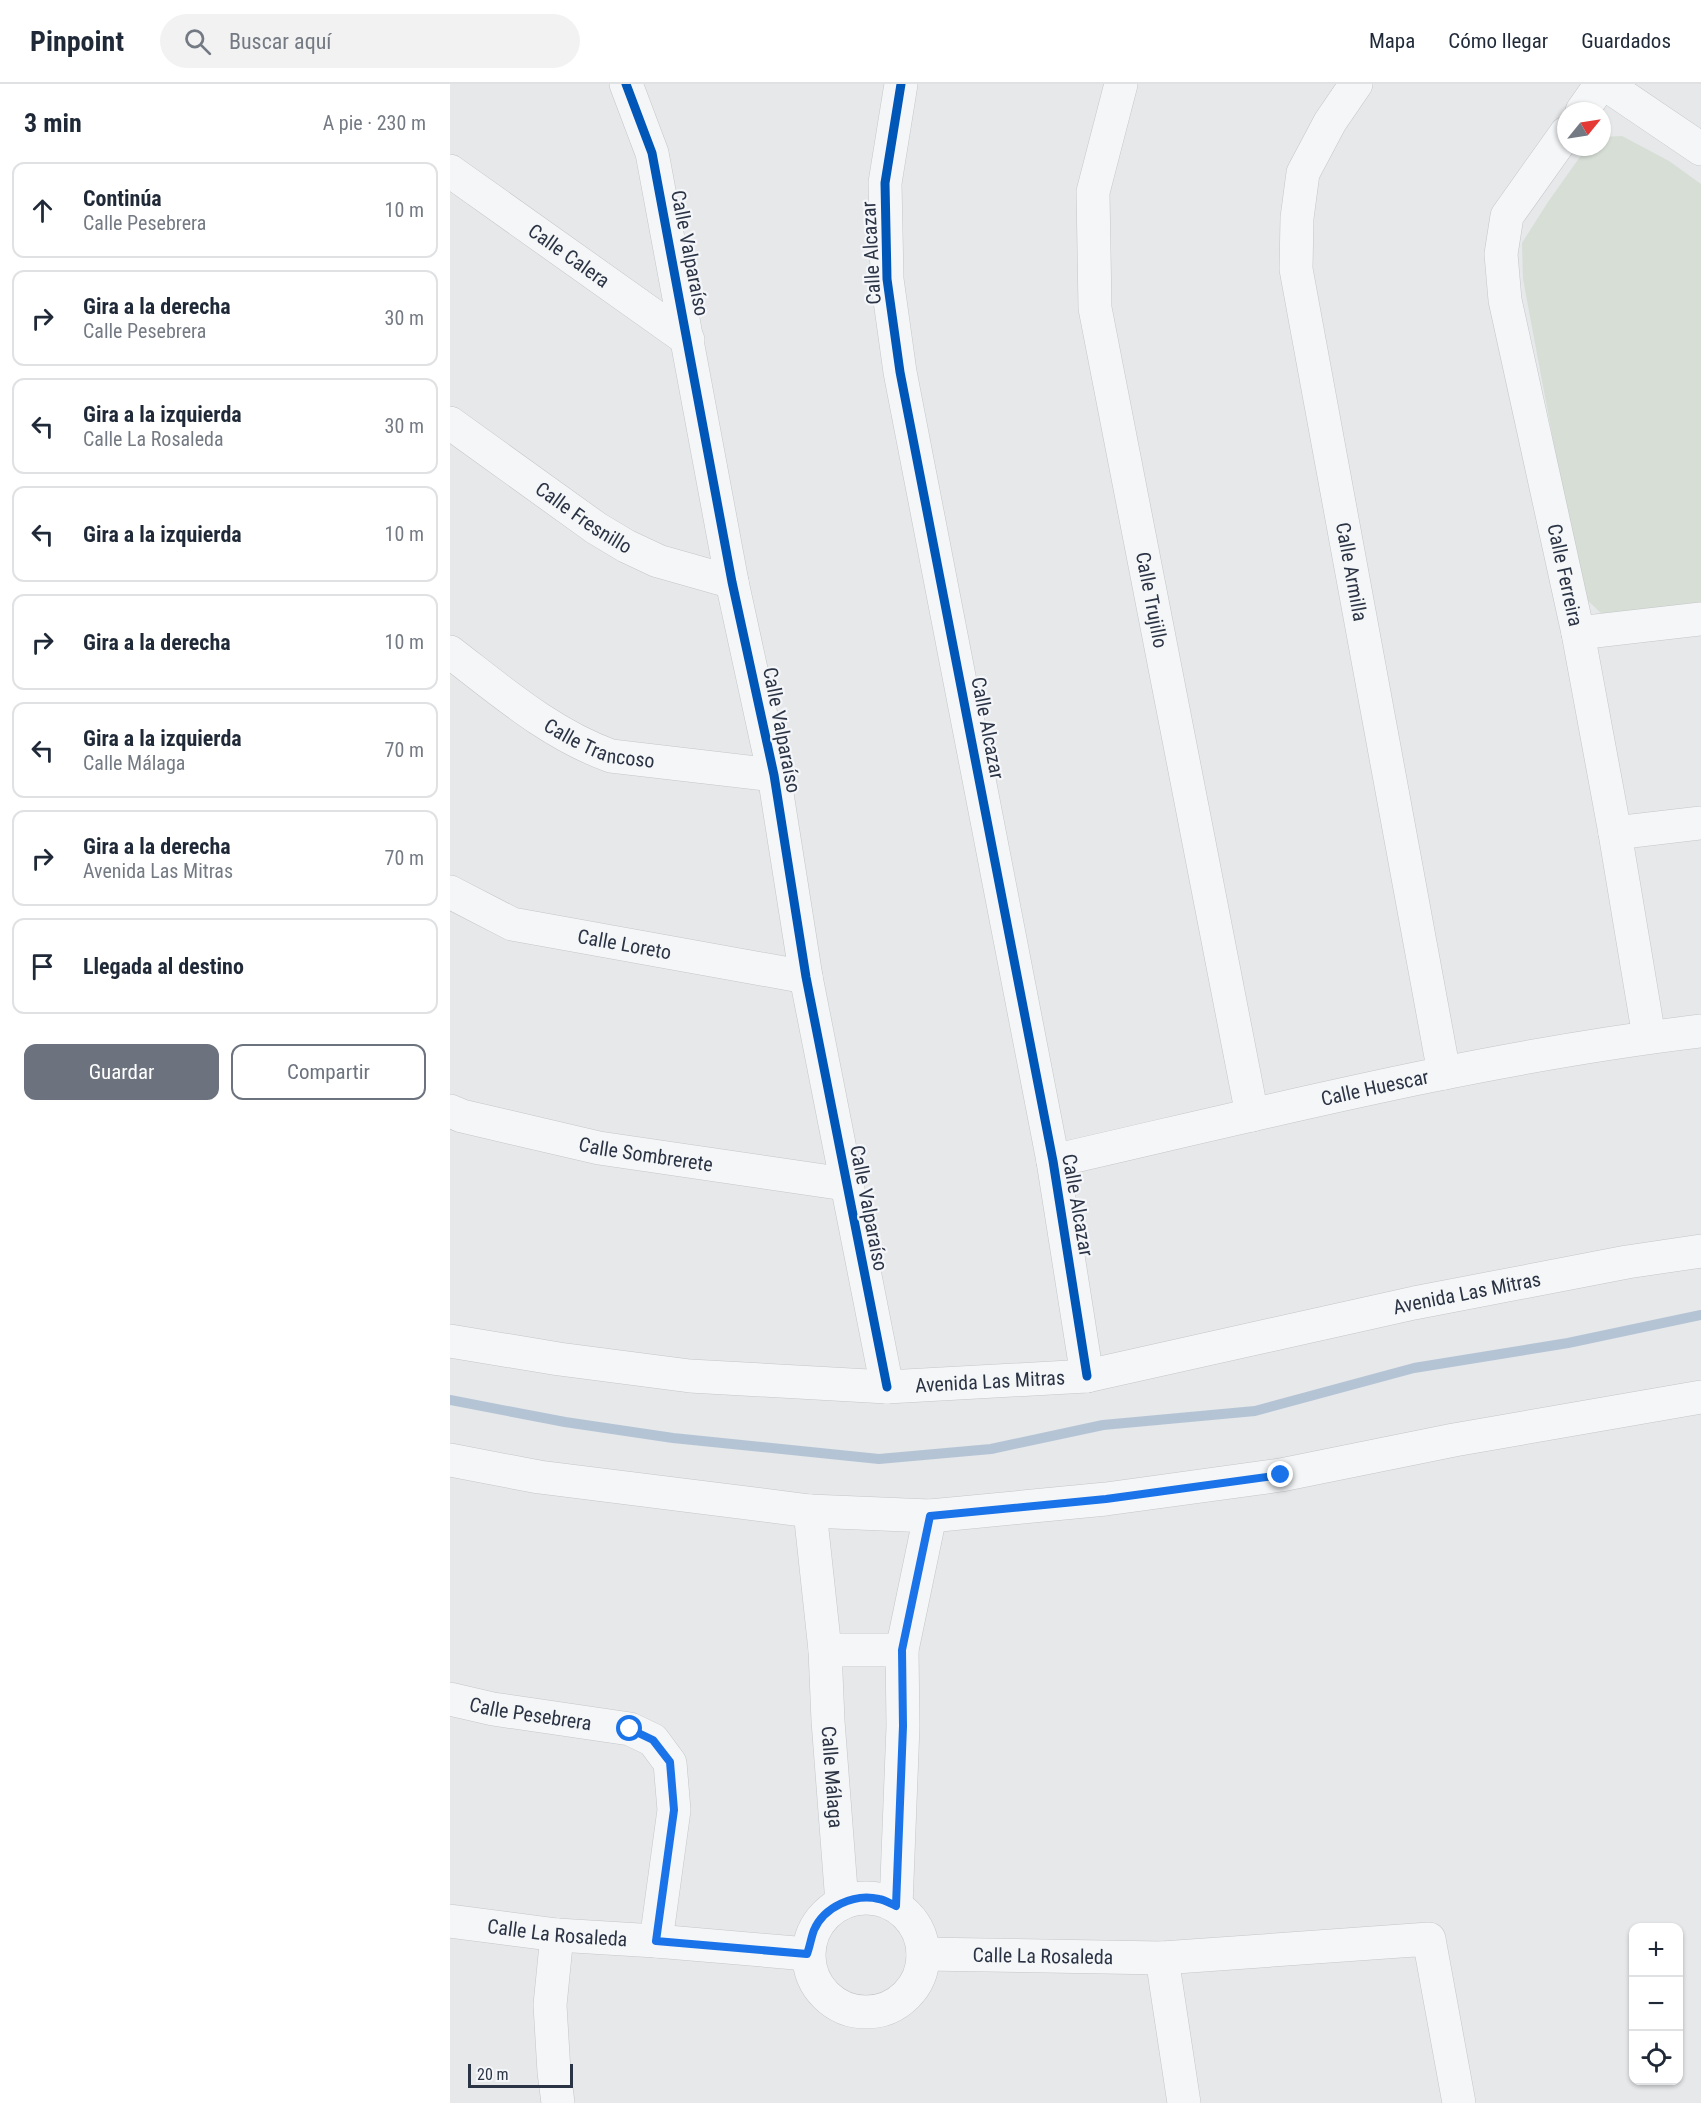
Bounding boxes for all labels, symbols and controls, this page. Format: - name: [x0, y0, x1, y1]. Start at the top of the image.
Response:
- search box: [160, 14, 580, 68]
- text: Pinpoint: [30, 25, 124, 58]
- icon: search: [181, 25, 214, 58]
- text: Buscar aquí: [229, 29, 331, 54]
- text: Mapa: [1369, 29, 1415, 53]
- text: Cómo llegar: [1448, 29, 1548, 53]
- text: Guardados: [1581, 29, 1671, 53]
- north arrow: [1557, 102, 1611, 156]
- text: 3 min: [24, 108, 82, 138]
- text: A pie · 230 m: [323, 111, 426, 135]
- text: Continúa: [83, 186, 162, 211]
- street label: Calle Valparaíso: [666, 188, 714, 318]
- icon: ahead: [26, 194, 59, 227]
- text: 10 m: [385, 198, 424, 222]
- street label: Calle Alcazar: [856, 201, 886, 305]
- text: Calle Pesebrera: [83, 211, 206, 235]
- street label: Calle Calera: [524, 218, 614, 293]
- text: Gira a la derecha: [83, 294, 231, 319]
- icon: right: [26, 302, 59, 335]
- text: 30 m: [385, 306, 424, 330]
- text: Calle Pesebrera: [83, 319, 206, 343]
- text: Gira a la izquierda: [83, 402, 242, 427]
- icon: left: [26, 410, 59, 443]
- text: 30 m: [385, 414, 424, 438]
- text: Calle La Rosaleda: [83, 427, 224, 451]
- street label: Calle Fresnillo: [531, 476, 636, 559]
- icon: left: [26, 518, 59, 551]
- street label: Calle Armilla: [1331, 520, 1373, 623]
- text: Gira a la izquierda: [83, 522, 242, 547]
- text: 10 m: [385, 522, 424, 546]
- street label: Calle Ferreira: [1542, 522, 1588, 628]
- street label: Calle Trujillo: [1131, 550, 1173, 650]
- icon: right: [26, 626, 59, 659]
- text: Gira a la derecha: [83, 630, 231, 655]
- text: 10 m: [385, 630, 424, 654]
- street label: Calle Valparaíso: [758, 665, 806, 795]
- street label: Calle Alcazar: [966, 675, 1010, 781]
- street label: Calle Trancoso: [540, 713, 656, 773]
- text: Gira a la izquierda: [83, 726, 242, 751]
- icon: left: [26, 734, 59, 767]
- text: 70 m: [385, 738, 424, 762]
- text: Calle Málaga: [83, 751, 185, 775]
- text: Gira a la derecha: [83, 834, 231, 859]
- icon: right: [26, 842, 59, 875]
- text: 70 m: [385, 846, 424, 870]
- text: Avenida Las Mitras: [83, 859, 233, 883]
- street label: Calle Loreto: [576, 924, 673, 964]
- icon: arrive: [26, 950, 59, 983]
- text: Llegada al destino: [83, 954, 244, 979]
- button: Guardar: [24, 1044, 219, 1100]
- button: Compartir: [231, 1044, 426, 1100]
- street label: Calle Huescar: [1319, 1064, 1431, 1111]
- street label: Calle Sombrerete: [576, 1132, 715, 1177]
- street label: Calle Valparaíso: [845, 1143, 893, 1273]
- street label: Calle Alcazar: [1057, 1152, 1099, 1258]
- street label: Avenida Las Mitras: [1391, 1267, 1543, 1319]
- street label: Avenida Las Mitras: [914, 1365, 1066, 1397]
- route end: [1267, 1461, 1293, 1487]
- street label: Calle Pesebrera: [467, 1692, 593, 1735]
- route start: [616, 1715, 642, 1741]
- street label: Calle Málaga: [816, 1725, 848, 1829]
- street label: Calle La Rosaleda: [486, 1914, 628, 1951]
- map controls: [1629, 1923, 1683, 2085]
- button: +: [1629, 1923, 1683, 1977]
- street label: Calle La Rosaleda: [972, 1943, 1114, 1969]
- button: −: [1629, 1977, 1683, 2031]
- button: locate: [1629, 2031, 1683, 2085]
- scale bar: [468, 2061, 573, 2088]
- text: 20 m: [477, 2065, 509, 2084]

